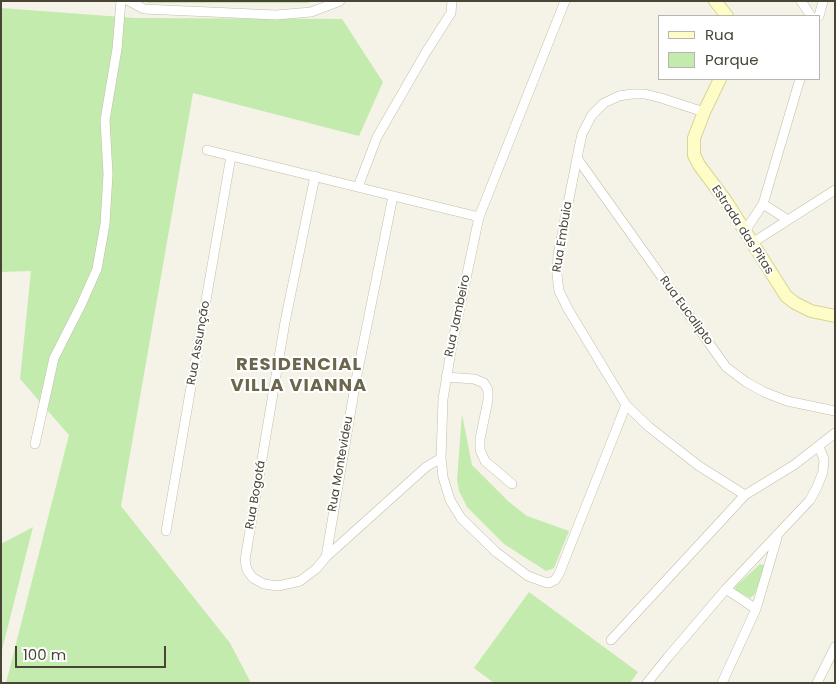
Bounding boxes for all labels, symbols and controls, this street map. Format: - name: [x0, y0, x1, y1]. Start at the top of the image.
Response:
- legend: [658, 15, 821, 80]
- text: Rua: [705, 24, 734, 45]
- text: Parque: [705, 49, 758, 70]
- street label: Estrada das Pitas: [708, 183, 776, 277]
- street label: Rua Embuia: [550, 200, 576, 274]
- street label: Rua Jambeiro: [442, 274, 474, 358]
- street label: Rua Eucalipto: [656, 274, 716, 348]
- street label: Rua Assunção: [184, 300, 214, 386]
- district label: RESIDENCIAL VILLA VIANNA: [229, 354, 369, 396]
- street label: Rua Montevideu: [326, 415, 356, 513]
- street label: Rua Bogotá: [243, 459, 269, 531]
- scale bar: [18, 636, 169, 668]
- text: 100 m: [23, 644, 66, 665]

